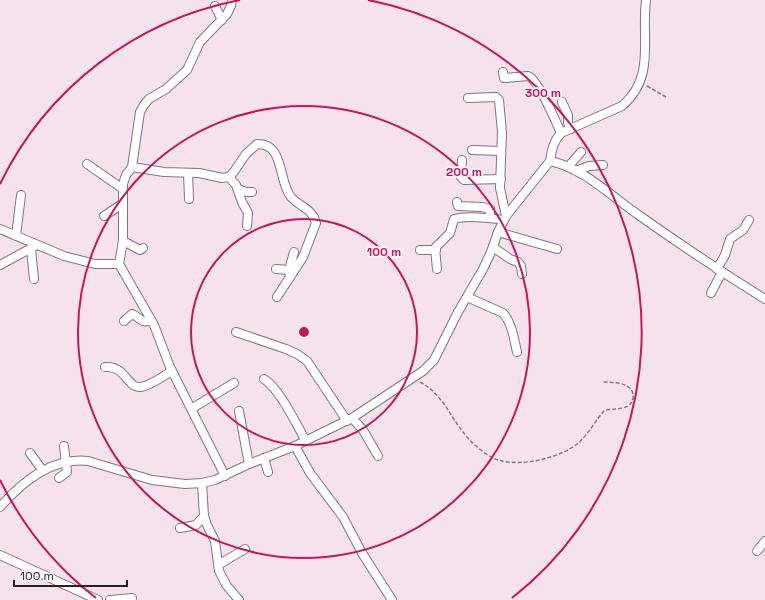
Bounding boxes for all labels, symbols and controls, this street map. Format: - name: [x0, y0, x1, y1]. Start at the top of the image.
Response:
- text: 300 m: [525, 85, 561, 101]
- text: 200 m: [446, 164, 482, 180]
- text: 100 m: [367, 244, 401, 260]
- centre of rings: [297, 325, 311, 339]
- scale bar: [14, 562, 127, 588]
- text: 100 m: [20, 568, 54, 584]

